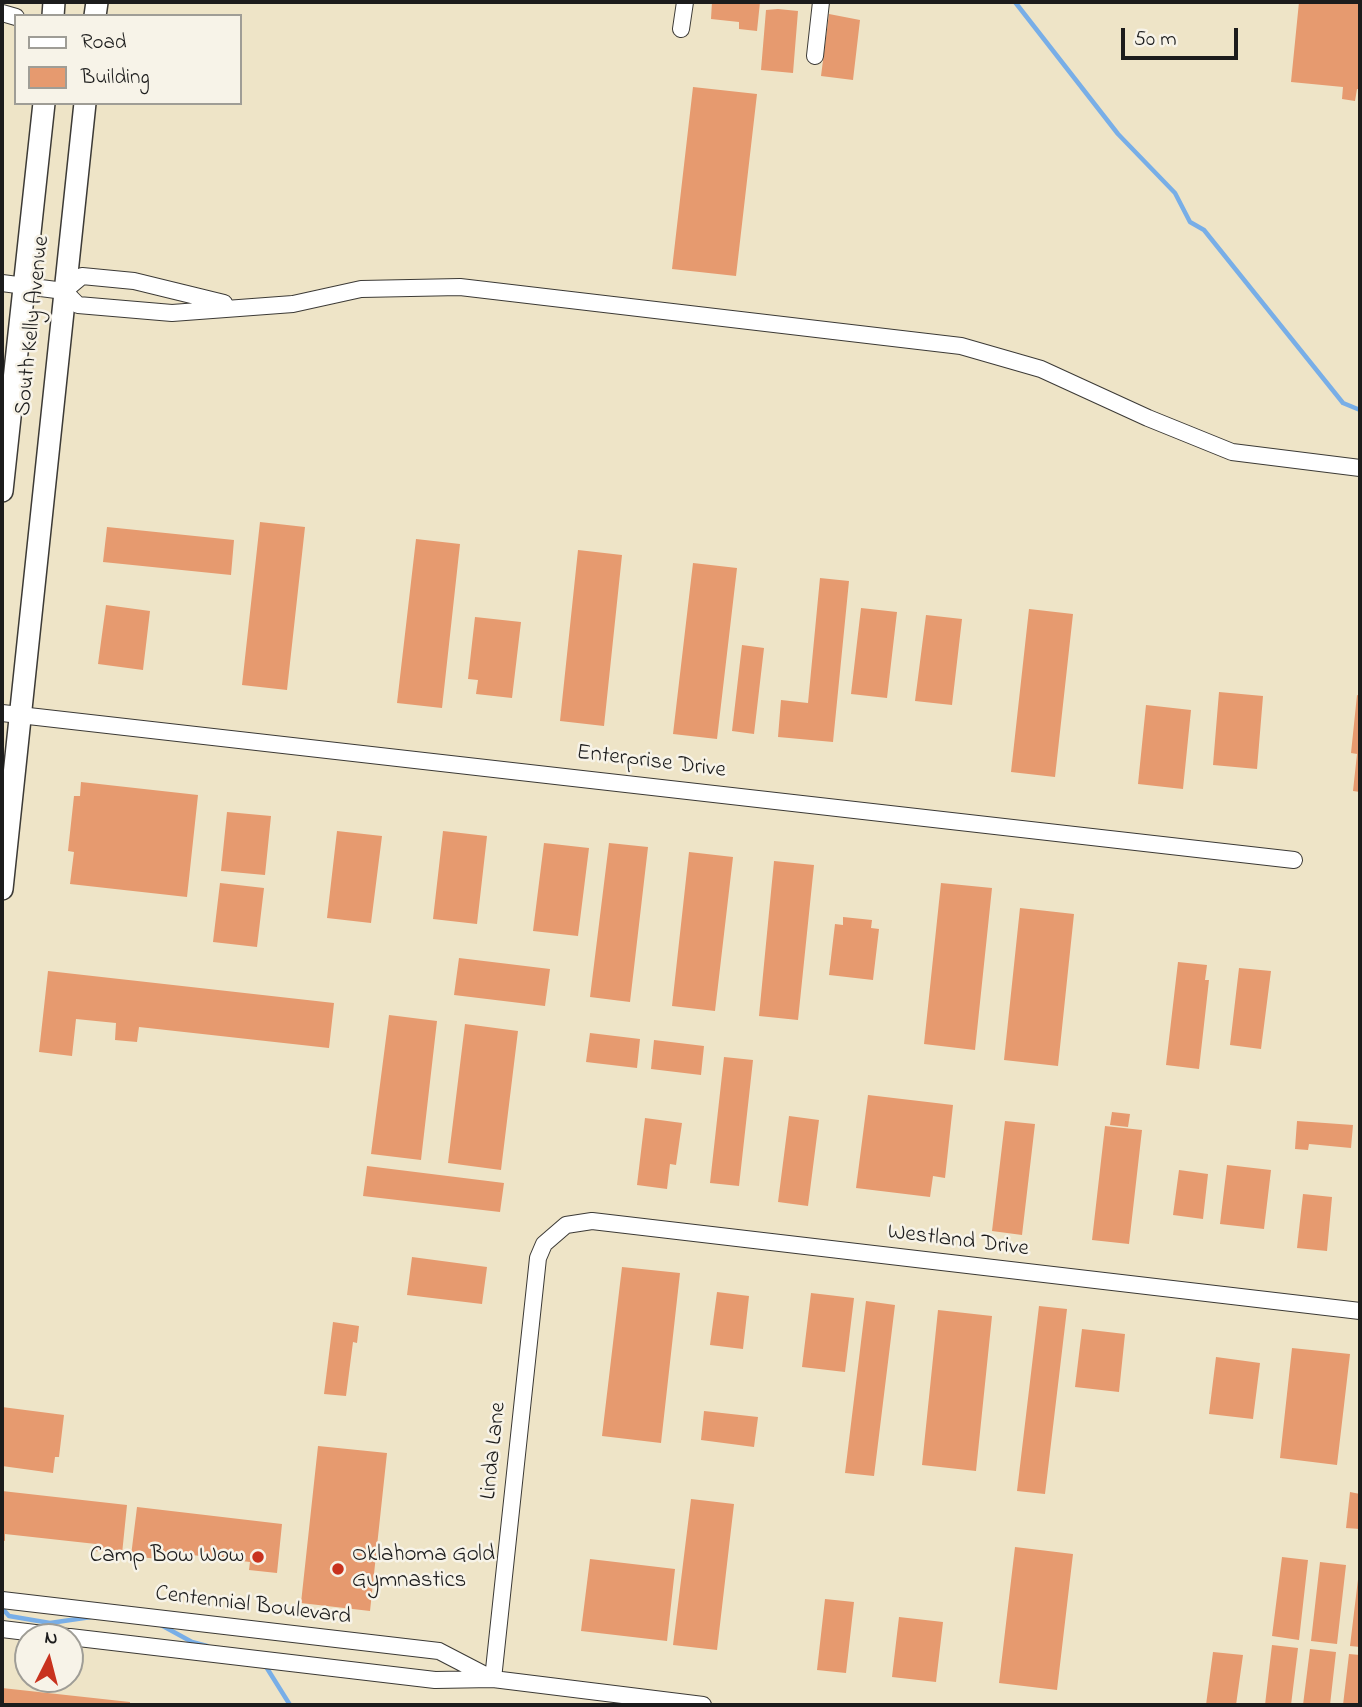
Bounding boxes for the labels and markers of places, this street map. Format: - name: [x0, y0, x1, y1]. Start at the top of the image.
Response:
- place label: Oklahoma Gold Gymnastics: [352, 1542, 495, 1596]
- place label: Camp Bow Wow: [90, 1543, 244, 1571]
- marker: Camp Bow Wow: [250, 1549, 266, 1565]
- marker: Oklahoma Gold Gymnastics: [330, 1561, 346, 1577]

